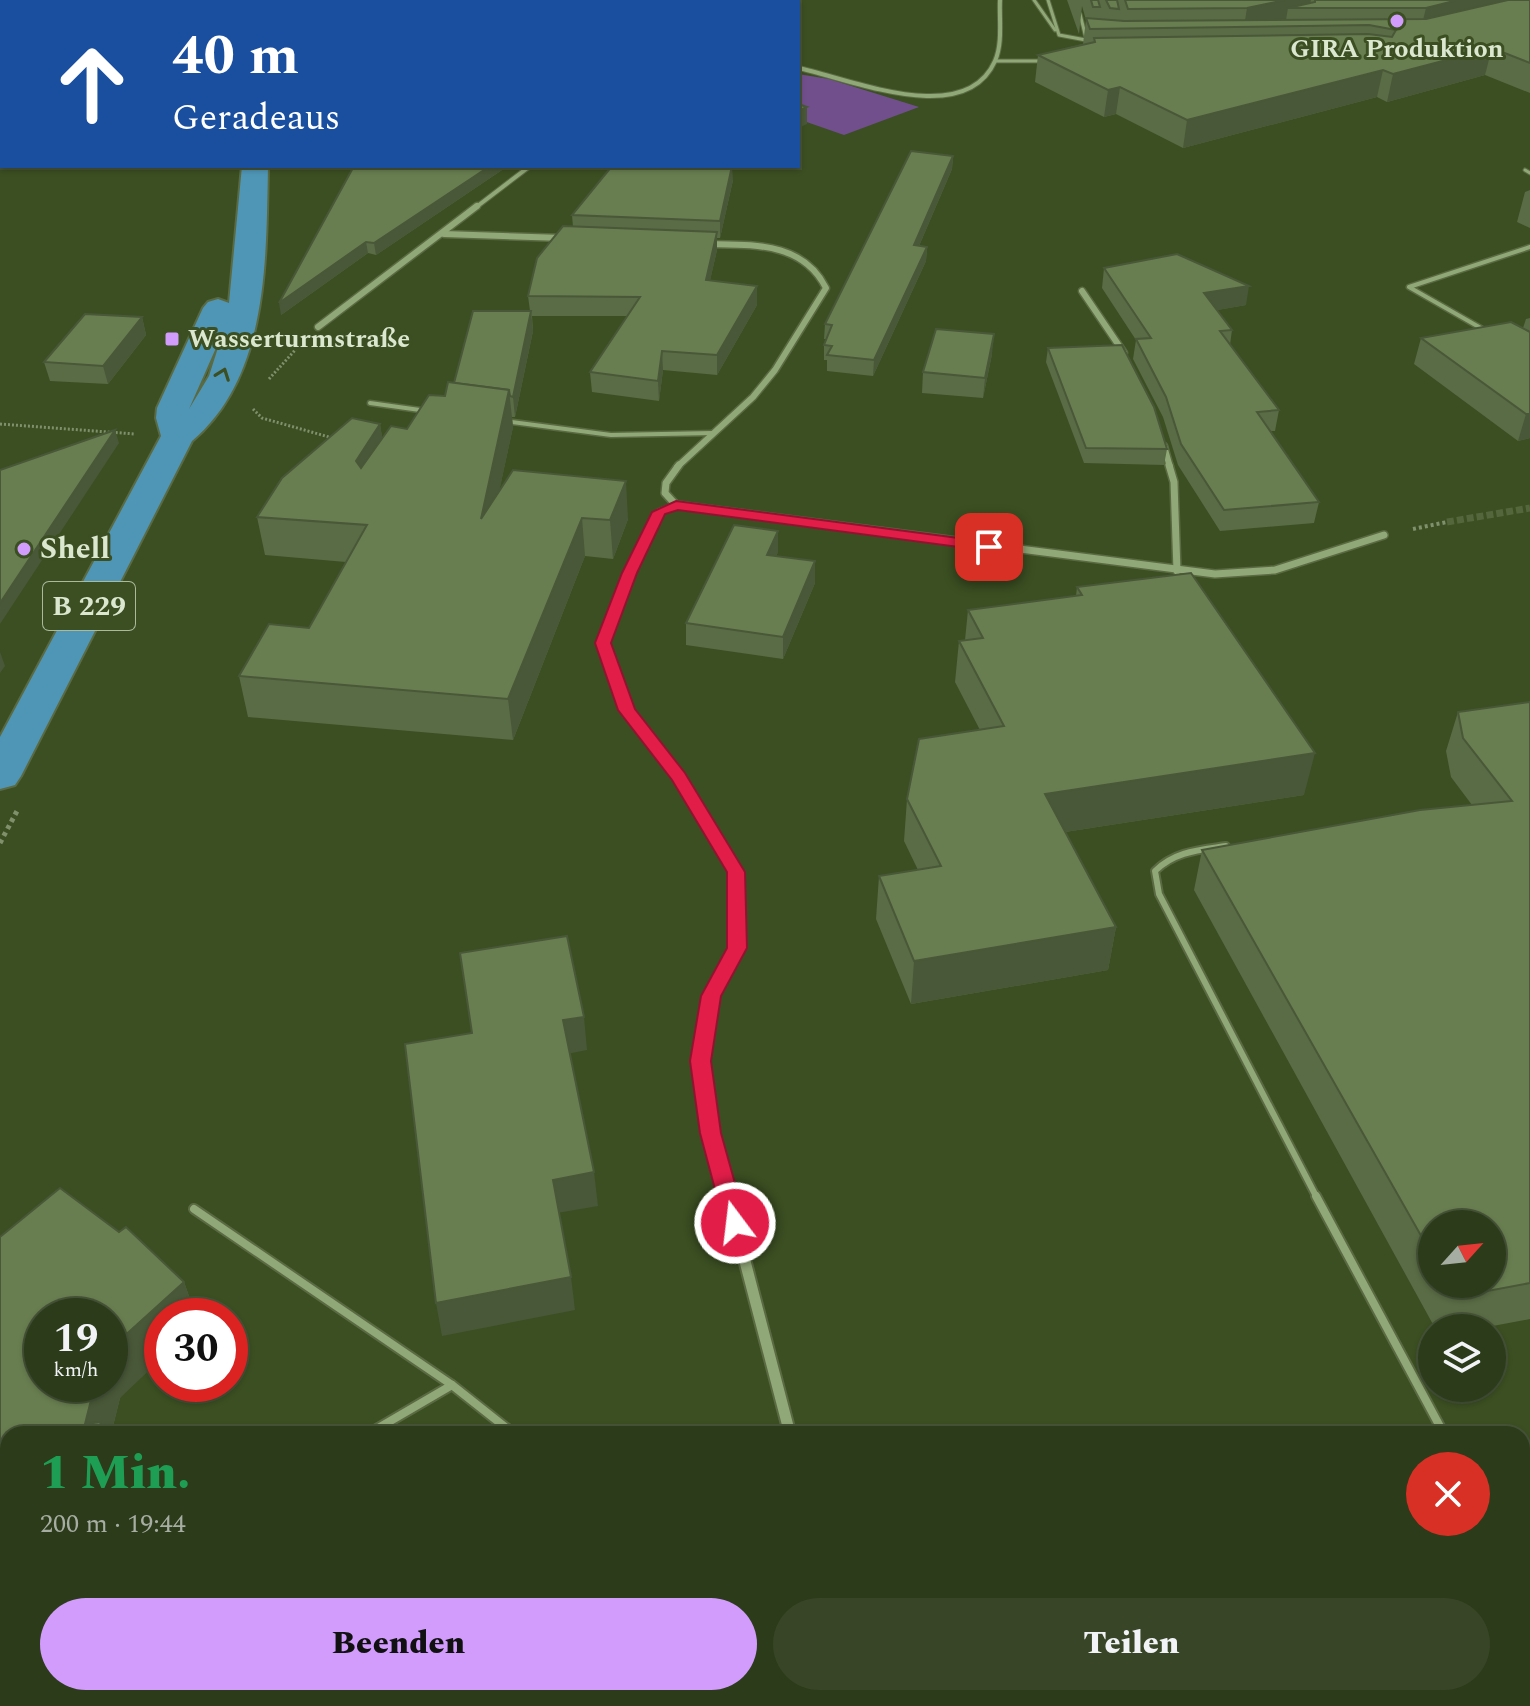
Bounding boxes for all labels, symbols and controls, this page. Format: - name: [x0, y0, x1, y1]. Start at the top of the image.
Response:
- marker: GIRA Produktion: [1388, 12, 1406, 30]
- text: 40 m: [172, 14, 299, 99]
- place label: GIRA Produktion: [1290, 29, 1504, 69]
- icon: ahead: [40, 32, 144, 136]
- text: Geradeaus: [172, 91, 340, 146]
- place label: Wasserturmstraße: [188, 319, 410, 359]
- marker: Wasserturmstraße: [163, 330, 181, 348]
- one-way arrow: [213, 368, 229, 382]
- pin: [955, 513, 1023, 581]
- icon: arrive: [967, 525, 1011, 569]
- place label: Shell: [40, 526, 110, 572]
- marker: Shell: [15, 540, 33, 558]
- road number: B 229: [43, 582, 135, 630]
- position arrow: [693, 1181, 777, 1265]
- north arrow: [1418, 1210, 1506, 1298]
- map controls: [1418, 1210, 1506, 1402]
- speed limit sign: 30: [144, 1298, 248, 1402]
- text: 19: [54, 1309, 98, 1370]
- button: layers: [1418, 1314, 1506, 1402]
- text: km/h: [54, 1355, 99, 1385]
- text: 1 Min.: [40, 1437, 191, 1510]
- button: close: [1406, 1452, 1490, 1536]
- text: 200 m · 19:44: [40, 1504, 186, 1544]
- button: Beenden: [40, 1598, 757, 1690]
- button: Teilen: [773, 1598, 1490, 1690]

